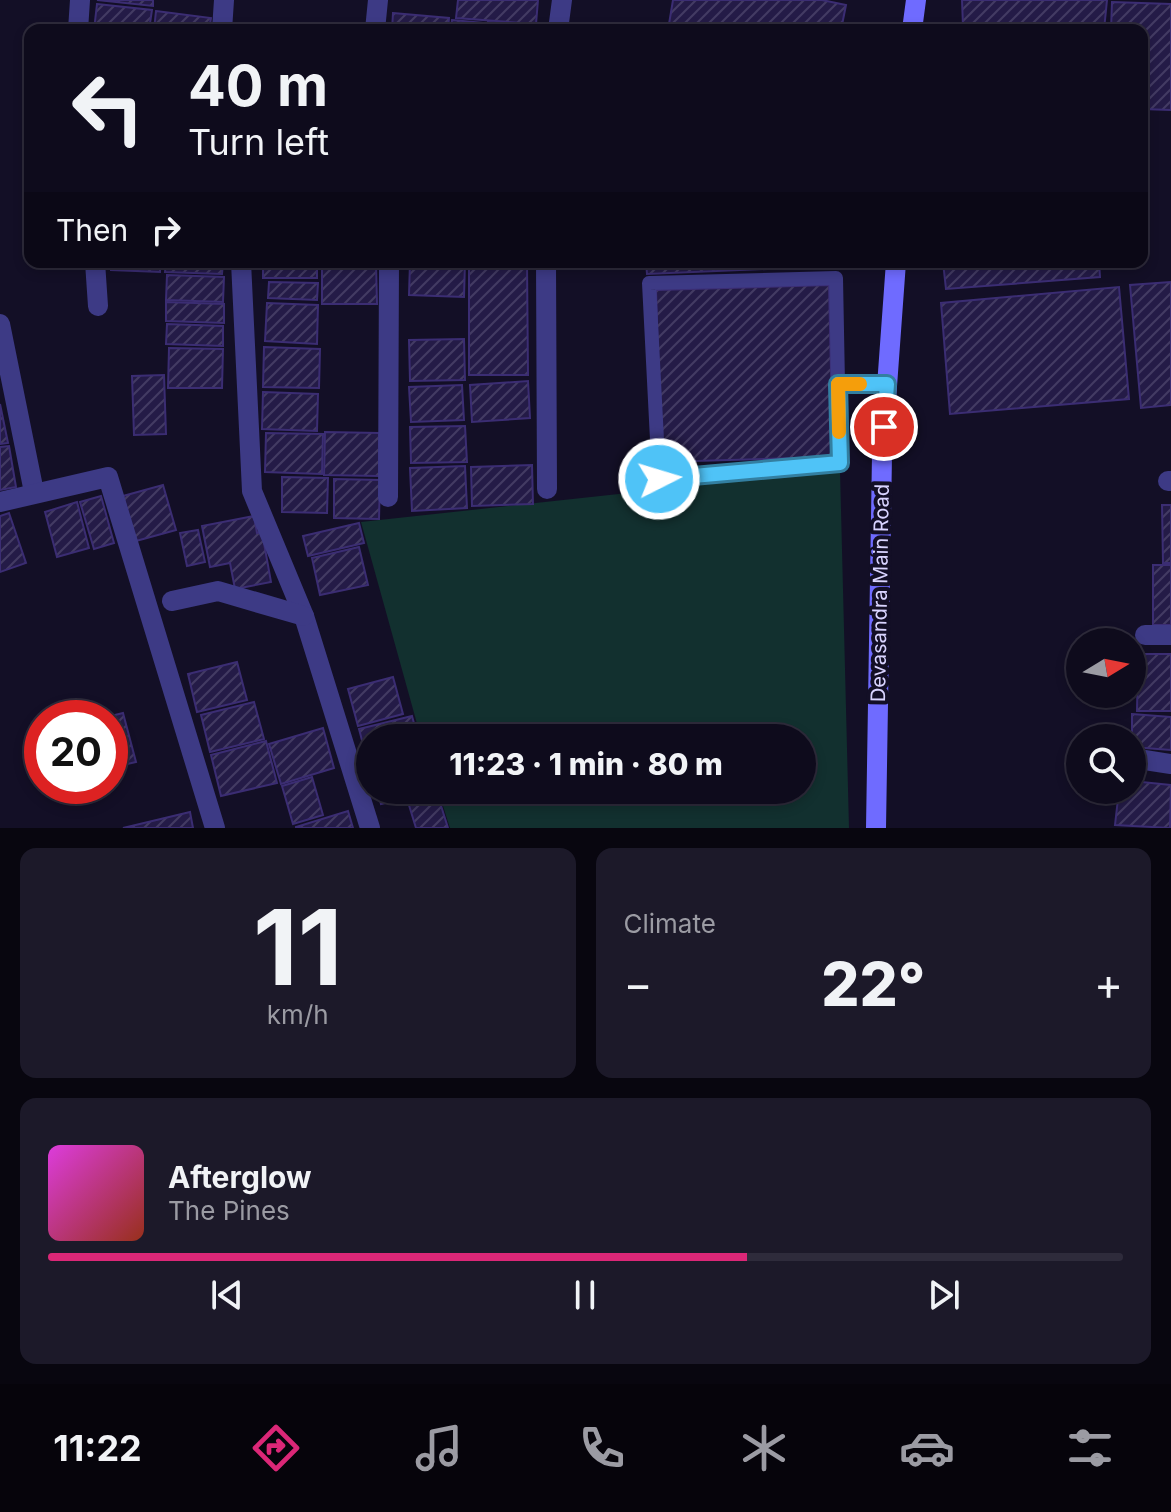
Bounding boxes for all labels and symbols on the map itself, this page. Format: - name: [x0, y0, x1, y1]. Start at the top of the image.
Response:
- pin: [850, 393, 918, 461]
- position arrow: [617, 437, 701, 521]
- street label: Devasandra Main Road: [866, 484, 894, 702]
- north arrow: [1066, 628, 1146, 708]
- speed limit sign: 20: [24, 700, 128, 804]

